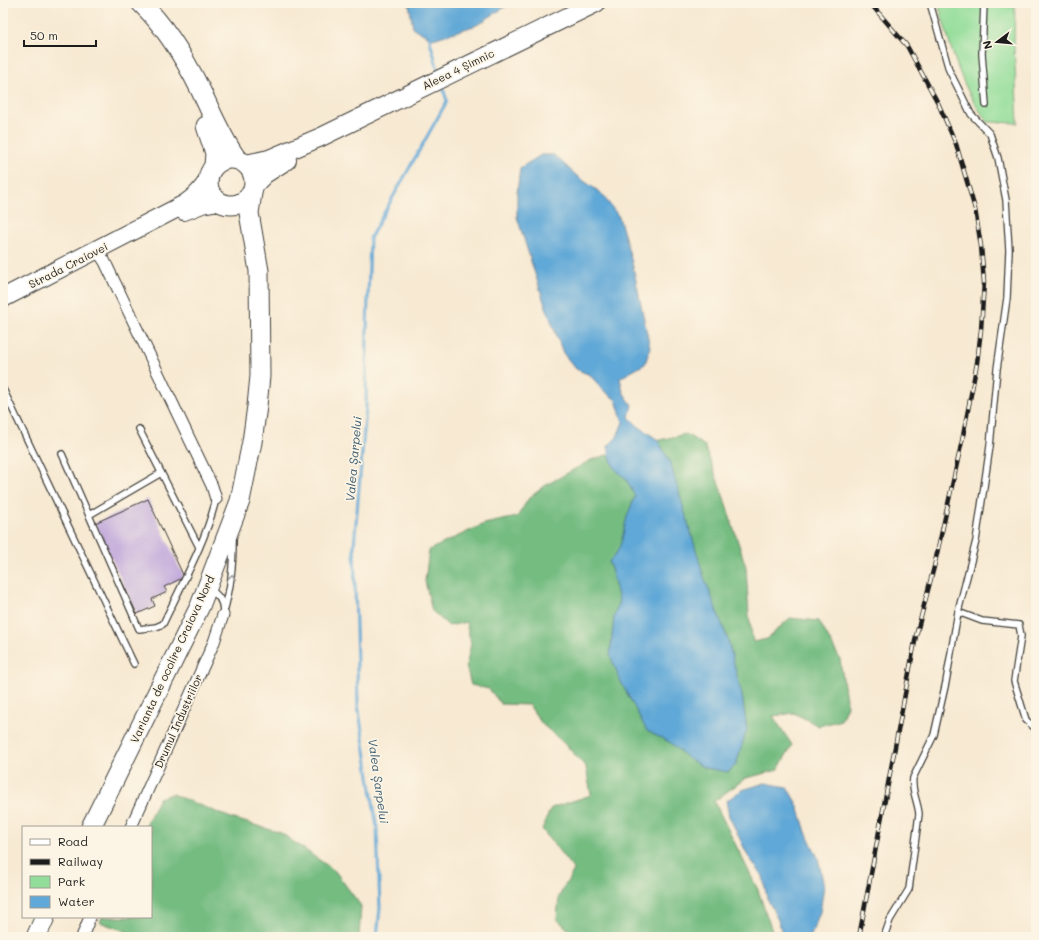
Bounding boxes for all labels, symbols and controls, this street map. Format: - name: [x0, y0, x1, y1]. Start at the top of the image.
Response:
- scale bar: [24, 22, 96, 48]
- north arrow: [977, 22, 1017, 62]
- text: 50 m: [30, 27, 58, 43]
- text: N: [979, 39, 995, 51]
- street label: Aleea 4 Șimnic: [419, 45, 497, 94]
- street label: Strada Craiovei: [26, 239, 110, 291]
- water label: Valea Șarpelui: [341, 415, 366, 502]
- street label: Varianta de ocolire Craiova Nord: [126, 573, 218, 745]
- one-way arrow: [227, 574, 236, 580]
- street label: Drumul Industriilor: [151, 672, 205, 770]
- water label: Valea Șarpelui: [364, 738, 393, 825]
- legend: [22, 826, 152, 918]
- text: Road: [58, 833, 88, 849]
- text: Railway: [58, 853, 103, 869]
- text: Park: [58, 873, 85, 889]
- text: Water: [58, 893, 95, 909]

